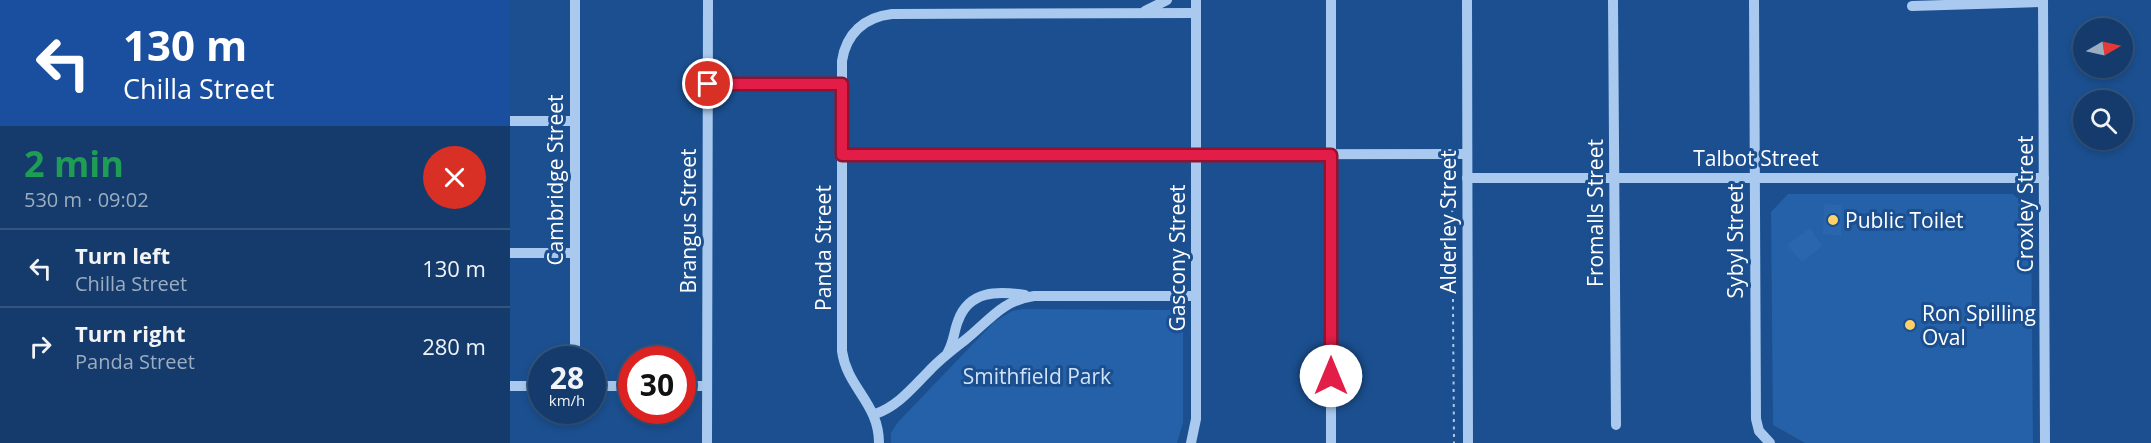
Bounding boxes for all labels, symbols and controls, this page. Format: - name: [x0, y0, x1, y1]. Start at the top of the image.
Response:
- text: 130 m: [123, 16, 247, 73]
- north arrow: [2073, 18, 2133, 78]
- map controls: [2073, 18, 2133, 150]
- icon: left: [24, 24, 102, 102]
- pin: [682, 58, 733, 109]
- icon: arrive: [691, 67, 724, 100]
- text: Chilla Street: [123, 70, 274, 107]
- button: search: [2073, 90, 2133, 150]
- street label: Cambridge Street: [541, 94, 569, 266]
- street label: Croxley Street: [2011, 135, 2039, 273]
- text: 2 min: [24, 139, 124, 188]
- street label: Fromalls Street: [1581, 139, 1609, 287]
- street label: Talbot Street: [1693, 144, 1819, 172]
- button: close: [423, 146, 486, 209]
- street label: Brangus Street: [674, 148, 702, 294]
- street label: Alderley Street: [1434, 150, 1462, 294]
- street label: Gascony Street: [1163, 184, 1191, 332]
- street label: Sybyl Street: [1721, 184, 1749, 298]
- street label: Panda Street: [809, 185, 837, 311]
- text: 530 m · 09:02: [24, 186, 149, 213]
- place label: Public Toilet: [1845, 206, 1964, 234]
- marker: Public Toilet: [1826, 213, 1840, 227]
- text: Turn left: [75, 240, 170, 270]
- icon: left: [24, 252, 57, 285]
- text: 130 m: [422, 253, 486, 283]
- text: Chilla Street: [75, 270, 187, 297]
- place label: Ron Spilling Oval: [1922, 299, 2036, 351]
- text: Turn right: [75, 318, 186, 348]
- marker: Ron Spilling Oval: [1903, 318, 1917, 332]
- icon: right: [24, 330, 57, 363]
- text: 280 m: [422, 331, 486, 361]
- position arrow: [1299, 344, 1363, 408]
- speed limit sign: 30: [618, 346, 696, 424]
- text: Panda Street: [75, 348, 195, 375]
- text: 28: [550, 357, 584, 398]
- park label: Smithfield Park: [963, 362, 1111, 390]
- text: km/h: [549, 390, 585, 410]

